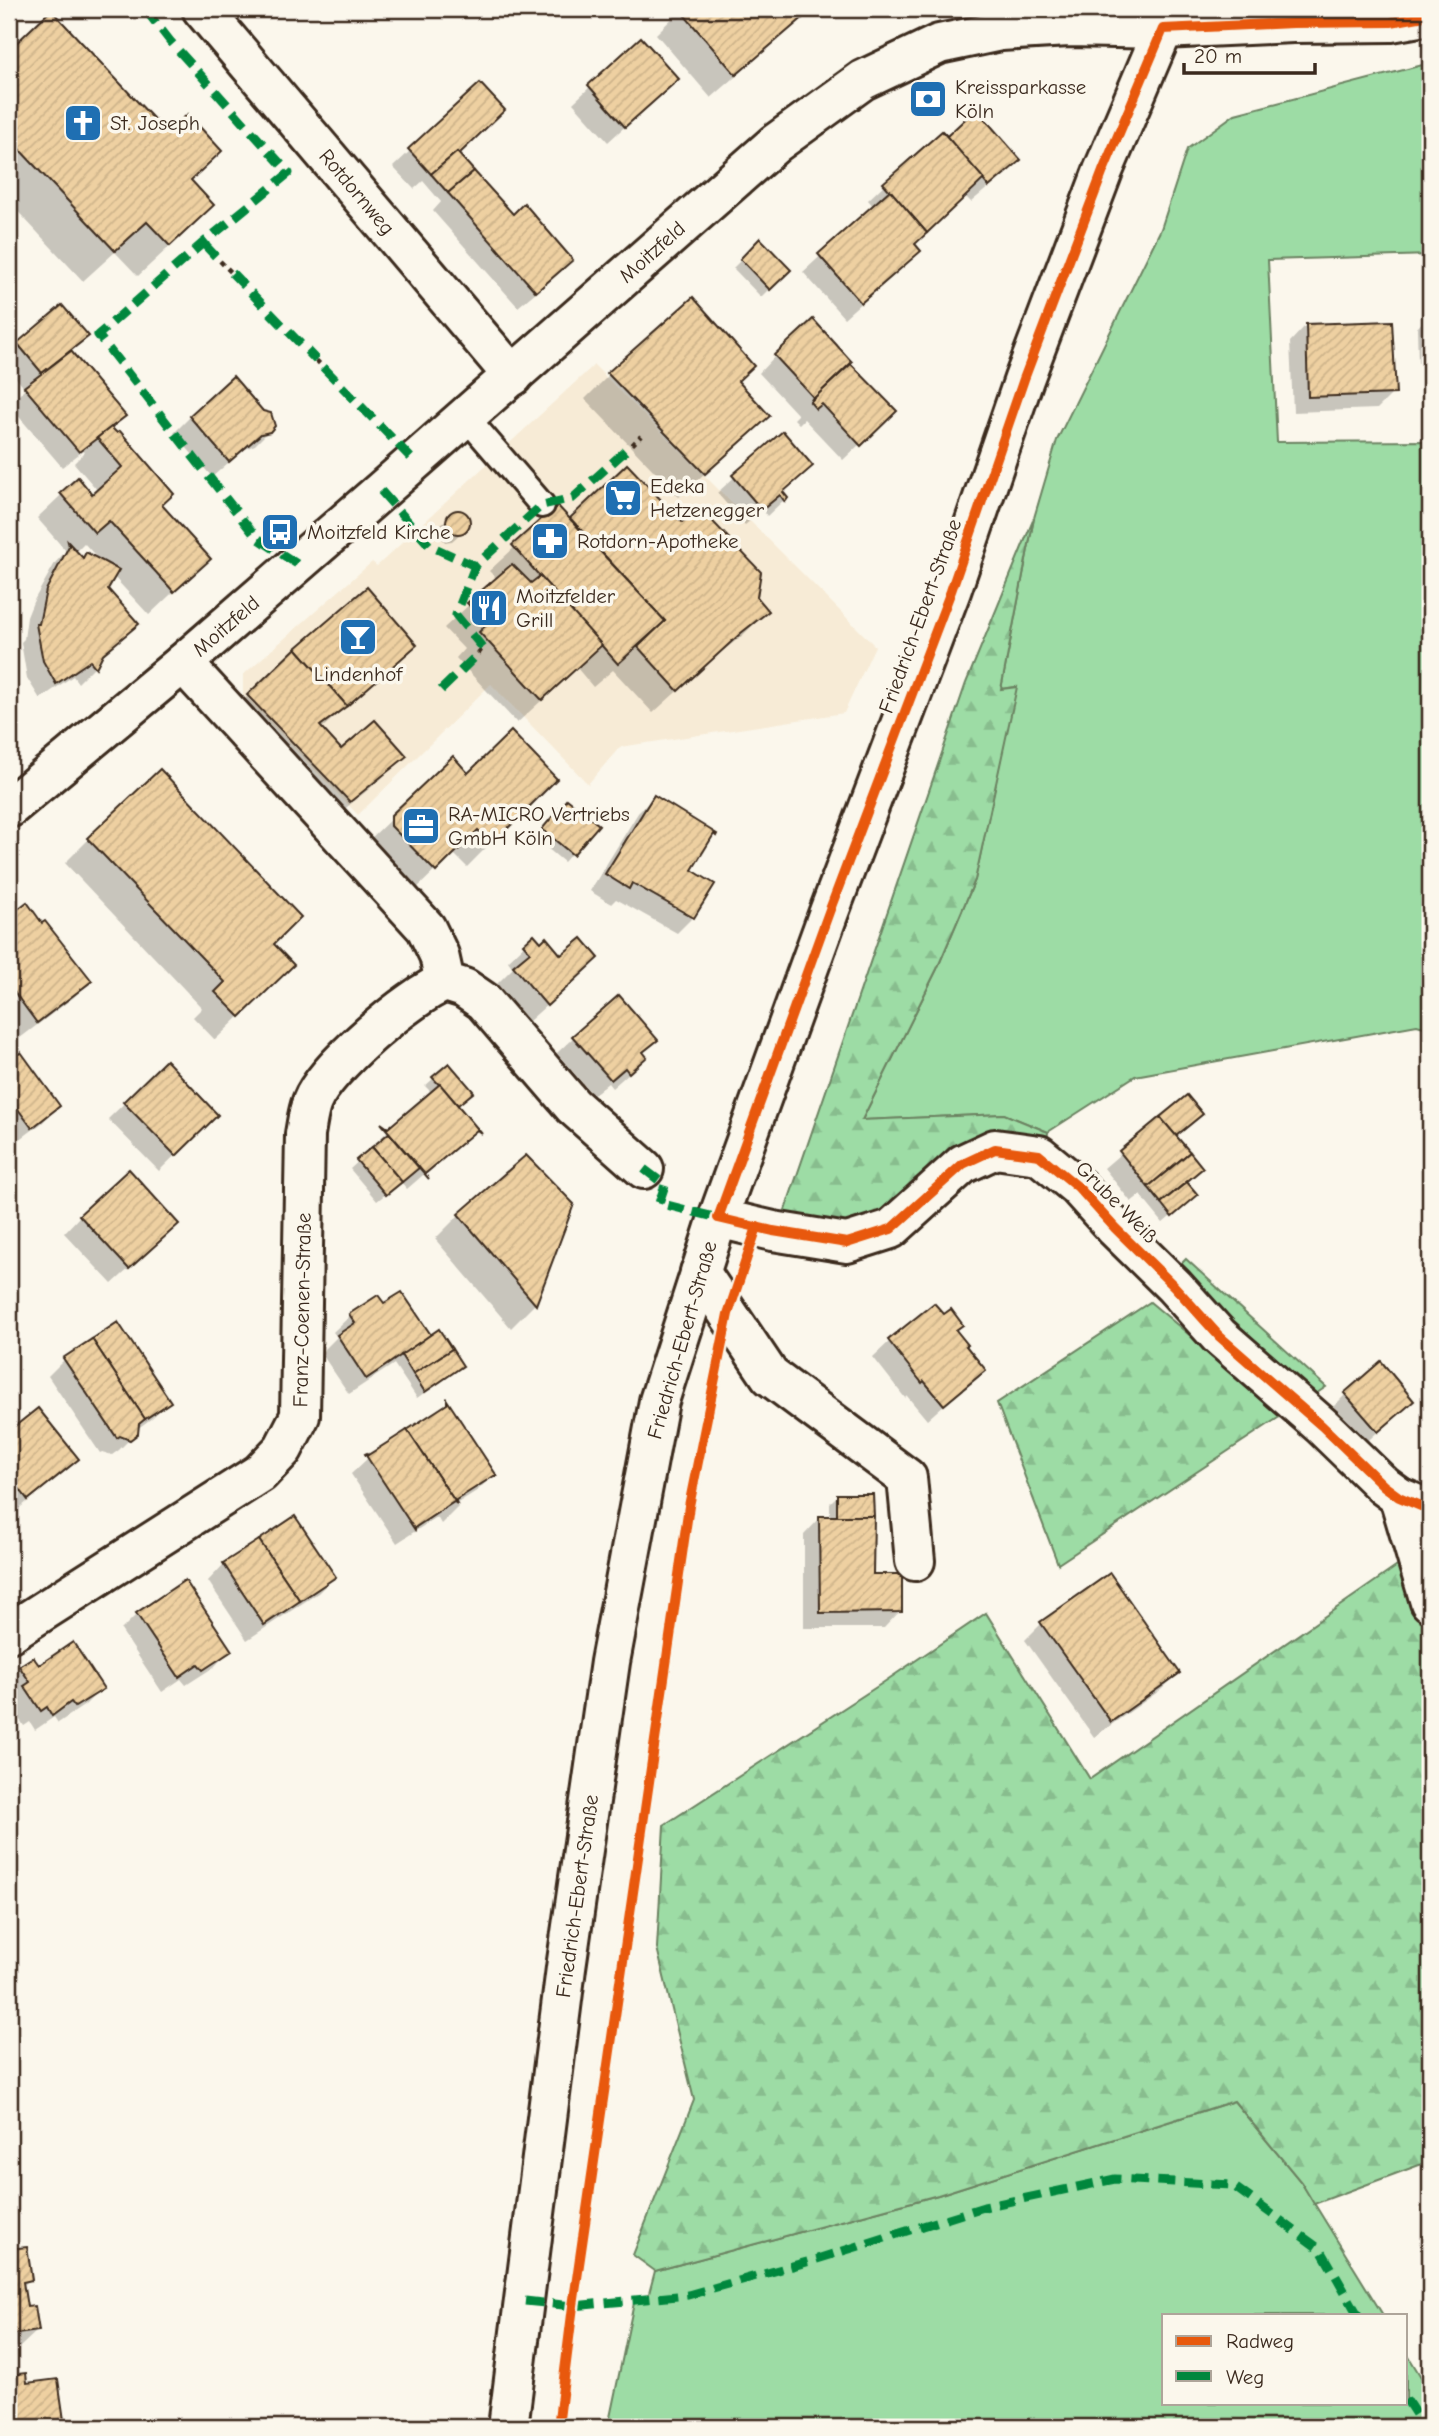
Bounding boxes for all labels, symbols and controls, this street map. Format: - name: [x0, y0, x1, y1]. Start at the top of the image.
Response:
- scale bar: [1184, 32, 1315, 76]
- text: 20 m: [1194, 44, 1242, 68]
- place label: Kreissparkasse Köln: [955, 75, 1086, 123]
- bank icon: Kreissparkasse Köln: [907, 78, 949, 120]
- church icon: St. Joseph: [62, 102, 104, 144]
- place label: St. Joseph: [110, 111, 200, 135]
- street label: Rotdornweg: [314, 144, 400, 240]
- street label: Moitzfeld: [614, 216, 690, 288]
- place label: Edeka Hetzenegger: [650, 474, 765, 522]
- supermarket icon: Edeka Hetzenegger: [602, 477, 644, 519]
- bus stop icon: Moitzfeld Kirche: [259, 511, 301, 553]
- street label: Friedrich-Ebert-Straße: [874, 516, 966, 716]
- place label: Moitzfeld Kirche: [307, 520, 450, 544]
- pharmacy icon: Rotdorn-Apotheke: [529, 520, 571, 562]
- place label: Rotdorn-Apotheke: [577, 529, 739, 553]
- place label: Moitzfelder Grill: [516, 584, 616, 632]
- restaurant icon: Moitzfelder Grill: [468, 587, 510, 629]
- street label: Moitzfeld: [188, 591, 264, 661]
- bar icon: Lindenhof: [337, 616, 379, 658]
- place label: Lindenhof: [314, 662, 403, 686]
- place label: RA-MICRO Vertriebs GmbH Köln: [448, 802, 630, 850]
- office icon: RA-MICRO Vertriebs GmbH Köln: [400, 805, 442, 847]
- street label: Grube Weiß: [1071, 1156, 1163, 1248]
- street label: Franz-Coenen-Straße: [288, 1212, 316, 1408]
- street label: Friedrich-Ebert-Straße: [642, 1238, 722, 1442]
- street label: Friedrich-Ebert-Straße: [551, 1793, 603, 1999]
- legend: [1162, 2314, 1408, 2404]
- text: Radweg: [1226, 2329, 1294, 2353]
- text: Weg: [1226, 2365, 1264, 2389]

